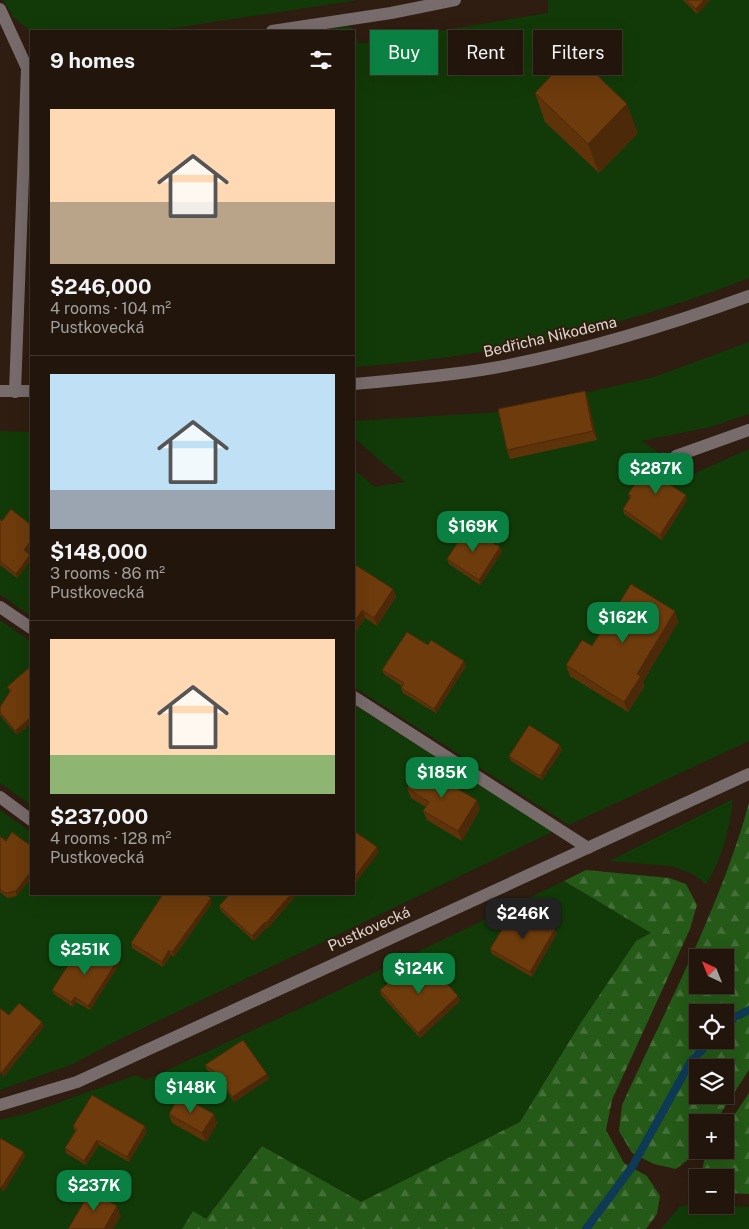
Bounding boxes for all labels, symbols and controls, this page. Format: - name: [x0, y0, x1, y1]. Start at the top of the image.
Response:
- chip: Buy: [370, 30, 438, 75]
- chip: Rent: [448, 30, 523, 75]
- chip: Filters: [533, 30, 622, 75]
- icon: filters: [307, 46, 335, 74]
- text: 9 homes: [50, 48, 135, 73]
- icon: home: [148, 141, 238, 231]
- text: $246,000: [50, 274, 152, 299]
- text: 4 rooms · 104 m²: [50, 299, 171, 318]
- street label: Bedřicha Nikodema: [482, 313, 618, 360]
- text: Pustkovecká: [50, 318, 144, 337]
- icon: home: [148, 407, 238, 497]
- pin: $287K: [621, 452, 691, 495]
- text: $287K: [629, 459, 683, 478]
- pin: $169K: [438, 510, 508, 553]
- text: $169K: [448, 517, 498, 536]
- text: $148,000: [50, 539, 147, 564]
- text: 3 rooms · 86 m²: [50, 564, 165, 583]
- text: Pustkovecká: [50, 583, 144, 602]
- pin: $162K: [588, 602, 658, 644]
- text: $162K: [598, 608, 648, 627]
- icon: home: [148, 672, 238, 762]
- pin: $185K: [407, 756, 477, 799]
- text: $185K: [417, 763, 467, 782]
- text: $237,000: [50, 804, 148, 829]
- text: 4 rooms · 128 m²: [50, 829, 171, 848]
- text: Pustkovecká: [50, 848, 144, 867]
- pin: $246K: [488, 898, 558, 940]
- street label: Pustkovecká: [325, 903, 413, 954]
- text: $246K: [496, 904, 550, 923]
- pin: $251K: [50, 934, 120, 976]
- text: $251K: [60, 940, 110, 959]
- north arrow: [689, 949, 734, 994]
- map controls: [689, 949, 734, 1214]
- pin: $124K: [384, 952, 454, 995]
- text: $124K: [394, 959, 444, 978]
- button: locate: [689, 1004, 734, 1049]
- button: layers: [689, 1059, 734, 1104]
- pin: $148K: [156, 1072, 226, 1114]
- text: $148K: [166, 1078, 216, 1097]
- button: +: [689, 1114, 734, 1159]
- button: −: [689, 1169, 734, 1214]
- pin: $237K: [59, 1170, 129, 1212]
- text: $237K: [68, 1176, 120, 1195]

